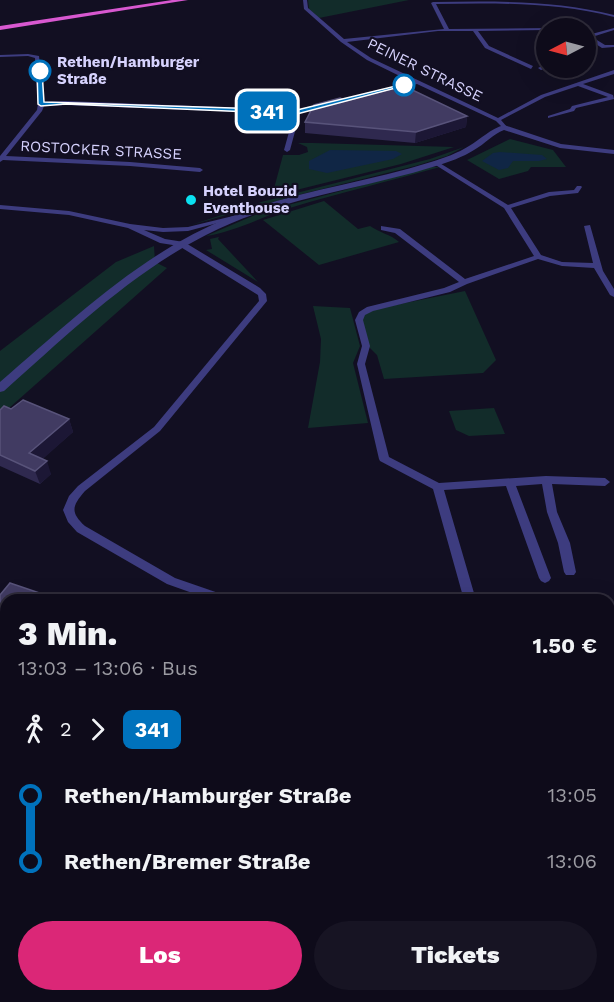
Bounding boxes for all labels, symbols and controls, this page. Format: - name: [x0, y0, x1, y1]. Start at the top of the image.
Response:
- north arrow: [536, 18, 596, 78]
- map controls: [536, 18, 596, 78]
- street label: PEINER STRASSE: [365, 34, 485, 106]
- place label: Rethen/Hamburger Straße: [57, 53, 200, 88]
- marker: Rethen/Hamburger Straße: [29, 60, 51, 82]
- unlabelled marker: [393, 74, 415, 96]
- line badge: 341: [232, 92, 302, 130]
- text: 341: [250, 99, 284, 124]
- street label: ROSTOCKER STRASSE: [20, 137, 182, 163]
- place label: Hotel Bouzid Eventhouse: [203, 182, 297, 217]
- marker: Hotel Bouzid Eventhouse: [184, 193, 198, 207]
- text: 3 Min.: [18, 614, 117, 653]
- text: 1.50 €: [532, 633, 597, 658]
- text: 13:03 – 13:06 · Bus: [18, 656, 198, 680]
- icon: walk: [18, 713, 51, 746]
- icon: forward: [81, 713, 114, 746]
- text: 2: [60, 717, 72, 741]
- text: 341: [135, 717, 169, 742]
- text: Rethen/Hamburger Straße: [64, 783, 351, 808]
- text: 13:05: [548, 783, 597, 807]
- text: Rethen/Bremer Straße: [64, 849, 311, 874]
- text: 13:06: [547, 849, 597, 873]
- button: Los: [18, 921, 302, 990]
- button: Tickets: [314, 921, 597, 990]

